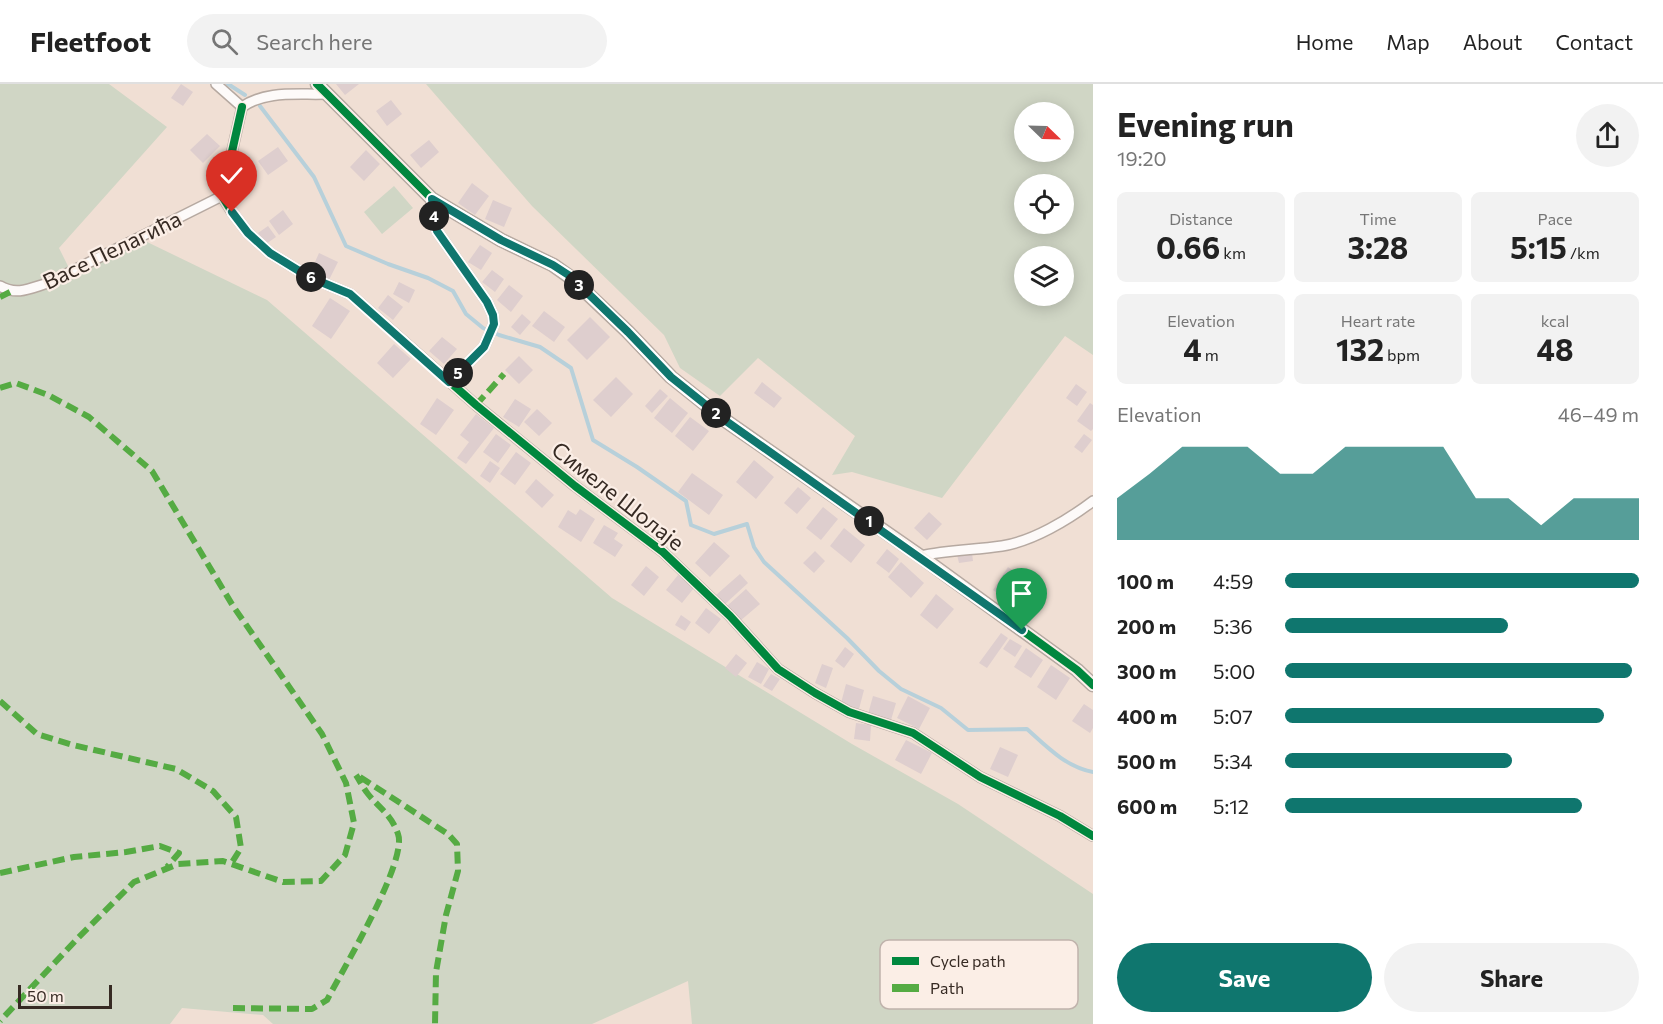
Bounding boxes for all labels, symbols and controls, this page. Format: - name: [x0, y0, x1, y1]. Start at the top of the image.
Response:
- search box: [187, 14, 607, 68]
- text: Fleetfoot: [30, 24, 151, 58]
- icon: search: [208, 25, 241, 58]
- text: Search here: [256, 28, 373, 55]
- text: Home: [1296, 29, 1353, 54]
- text: Map: [1386, 29, 1430, 54]
- text: About: [1463, 29, 1522, 54]
- text: Contact: [1555, 29, 1633, 54]
- north arrow: [1014, 102, 1074, 162]
- map controls: [1014, 102, 1074, 306]
- text: Evening run: [1117, 103, 1294, 144]
- button: share: [1576, 104, 1639, 167]
- text: 19:20: [1117, 146, 1167, 170]
- pin: [206, 150, 257, 212]
- icon: check: [215, 159, 248, 192]
- button: locate: [1014, 174, 1074, 234]
- pin: 4: [419, 201, 449, 231]
- street label: Васе Пелагића: [38, 204, 185, 295]
- text: 4: [429, 206, 439, 225]
- text: Distance: [1169, 209, 1233, 228]
- text: Time: [1360, 209, 1396, 228]
- text: Pace: [1538, 209, 1572, 228]
- text: 0.66: [1156, 228, 1220, 265]
- text: 3:28: [1348, 228, 1408, 265]
- text: 5:15: [1510, 228, 1567, 265]
- text: km: [1220, 243, 1246, 262]
- text: /km: [1567, 243, 1600, 262]
- button: layers: [1014, 246, 1074, 306]
- pin: 6: [296, 262, 326, 292]
- text: 6: [306, 267, 316, 286]
- pin: 3: [564, 270, 594, 300]
- text: 3: [574, 275, 584, 294]
- text: Elevation: [1167, 311, 1235, 330]
- text: Heart rate: [1341, 311, 1415, 330]
- text: kcal: [1541, 311, 1569, 330]
- text: 4: [1183, 330, 1202, 367]
- text: 132: [1336, 330, 1384, 367]
- text: 48: [1537, 330, 1573, 367]
- text: m: [1202, 345, 1219, 364]
- text: bpm: [1384, 345, 1420, 364]
- pin: 5: [443, 358, 473, 388]
- text: 5: [453, 363, 463, 382]
- pin: 2: [701, 398, 731, 428]
- text: Elevation: [1117, 402, 1202, 426]
- text: 46–49 m: [1558, 402, 1639, 426]
- text: 2: [711, 403, 721, 422]
- street label: Симеле Шолаје: [547, 435, 690, 556]
- pin: 1: [854, 506, 884, 536]
- text: 1: [865, 511, 873, 530]
- pin: [996, 568, 1047, 630]
- text: 100 m: [1117, 569, 1174, 593]
- text: 4:59: [1213, 569, 1253, 593]
- icon: arrive: [1005, 577, 1038, 610]
- text: 200 m: [1117, 614, 1176, 638]
- text: 5:36: [1213, 614, 1253, 638]
- text: 300 m: [1117, 659, 1177, 683]
- text: 5:00: [1213, 659, 1255, 683]
- text: 400 m: [1117, 704, 1177, 728]
- text: 5:07: [1213, 704, 1253, 728]
- text: 500 m: [1117, 749, 1177, 773]
- text: 5:34: [1213, 749, 1253, 773]
- text: 600 m: [1117, 794, 1177, 818]
- text: 5:12: [1213, 794, 1249, 818]
- legend: [880, 940, 1078, 1009]
- button: Save: [1117, 943, 1372, 1012]
- button: Share: [1384, 943, 1639, 1012]
- text: Cycle path: [930, 951, 1006, 970]
- text: Path: [930, 978, 964, 997]
- scale bar: [18, 982, 112, 1010]
- text: 50 m: [27, 986, 64, 1005]

